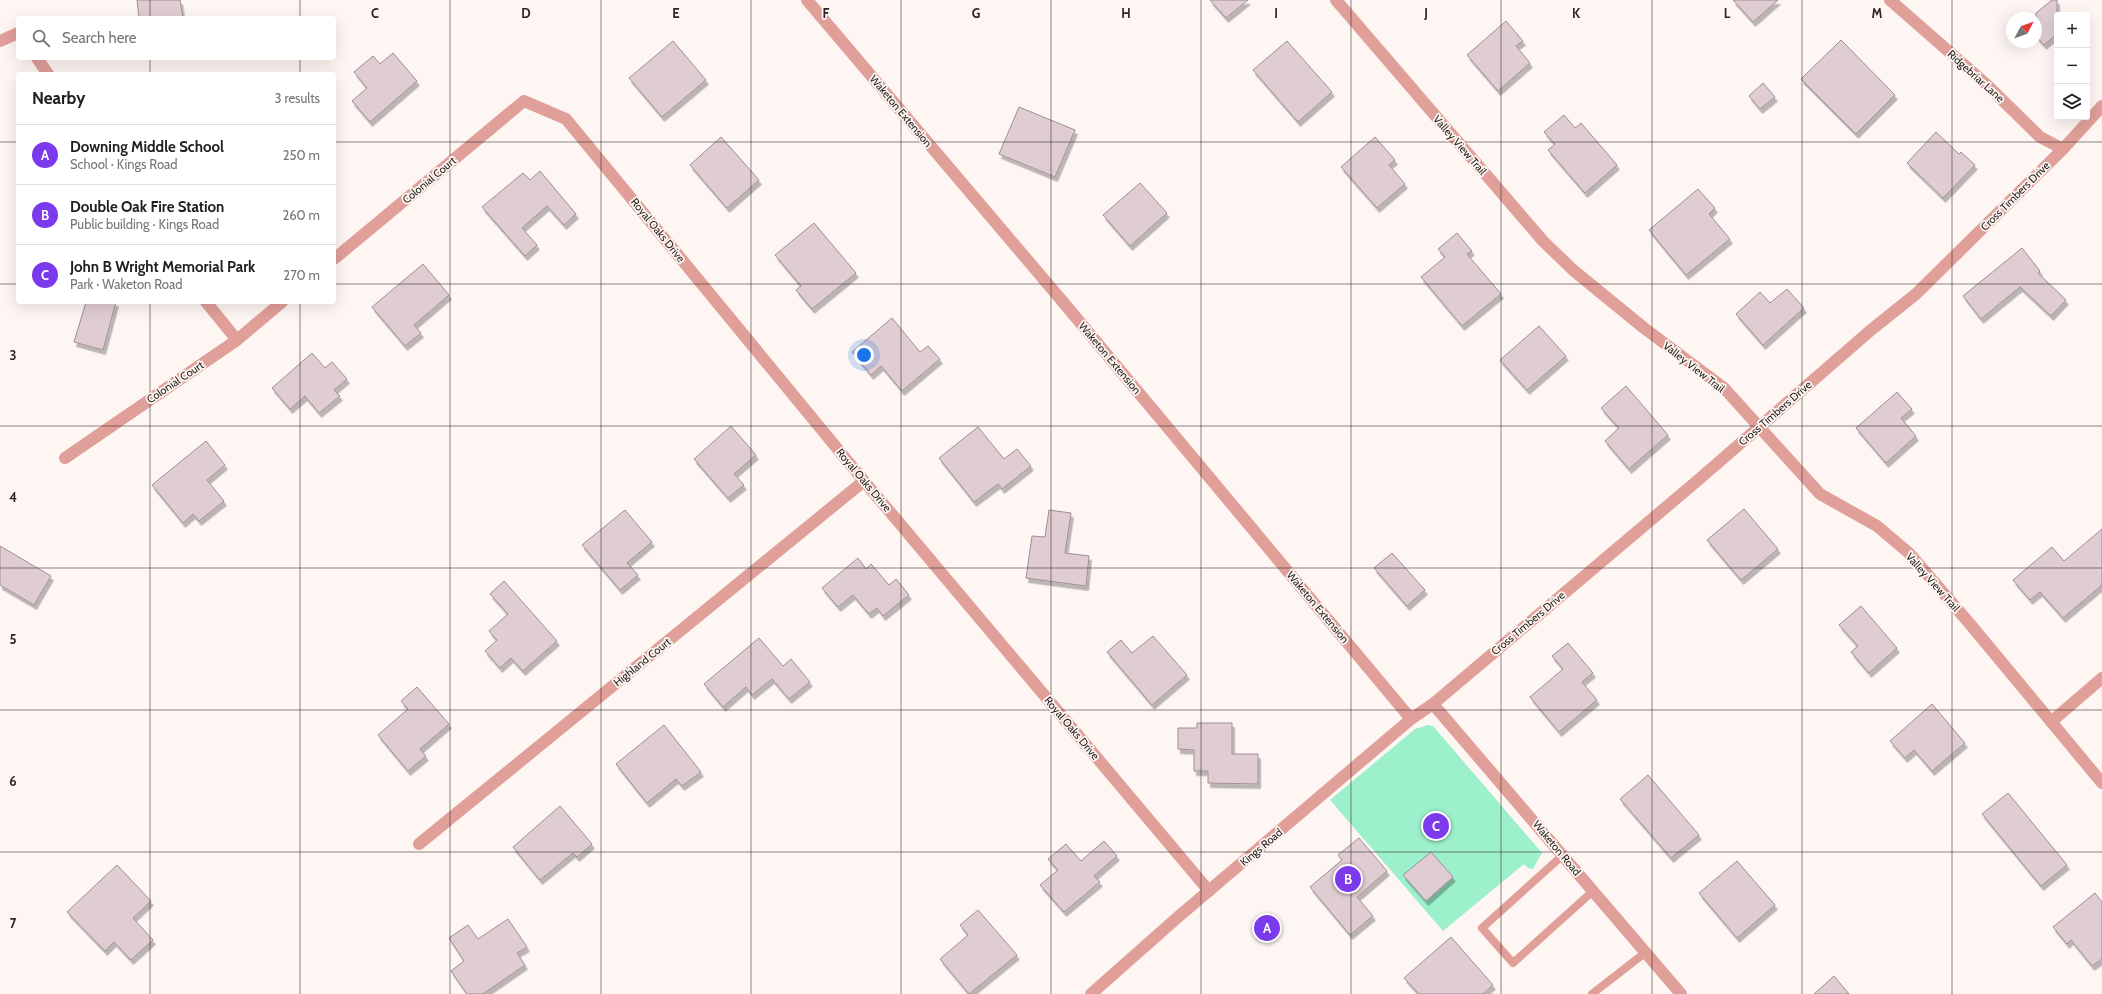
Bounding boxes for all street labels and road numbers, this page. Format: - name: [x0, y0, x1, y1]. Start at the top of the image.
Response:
- street label: Ridgebriar Lane: [1945, 47, 2008, 105]
- street label: Waketon Extension: [867, 72, 935, 150]
- street label: Valley View Trail: [1430, 112, 1490, 178]
- street label: Colonial Court: [399, 153, 459, 206]
- street label: Cross Timbers Drive: [1977, 158, 2053, 234]
- street label: Royal Oaks Drive: [628, 195, 688, 265]
- street label: Waketon Extension: [1076, 319, 1144, 397]
- street label: Valley View Trail: [1660, 339, 1728, 396]
- street label: Colonial Court: [144, 358, 206, 406]
- street label: Cross Timbers Drive: [1736, 377, 1815, 449]
- street label: Royal Oaks Drive: [833, 445, 895, 515]
- street label: Valley View Trail: [1903, 550, 1963, 615]
- street label: Waketon Extension: [1284, 568, 1352, 646]
- street label: Cross Timbers Drive: [1488, 588, 1568, 658]
- street label: Highland Court: [611, 634, 674, 689]
- street label: Royal Oaks Drive: [1041, 693, 1103, 763]
- street label: Waketon Road: [1530, 818, 1584, 878]
- street label: Kings Road: [1237, 825, 1285, 869]

